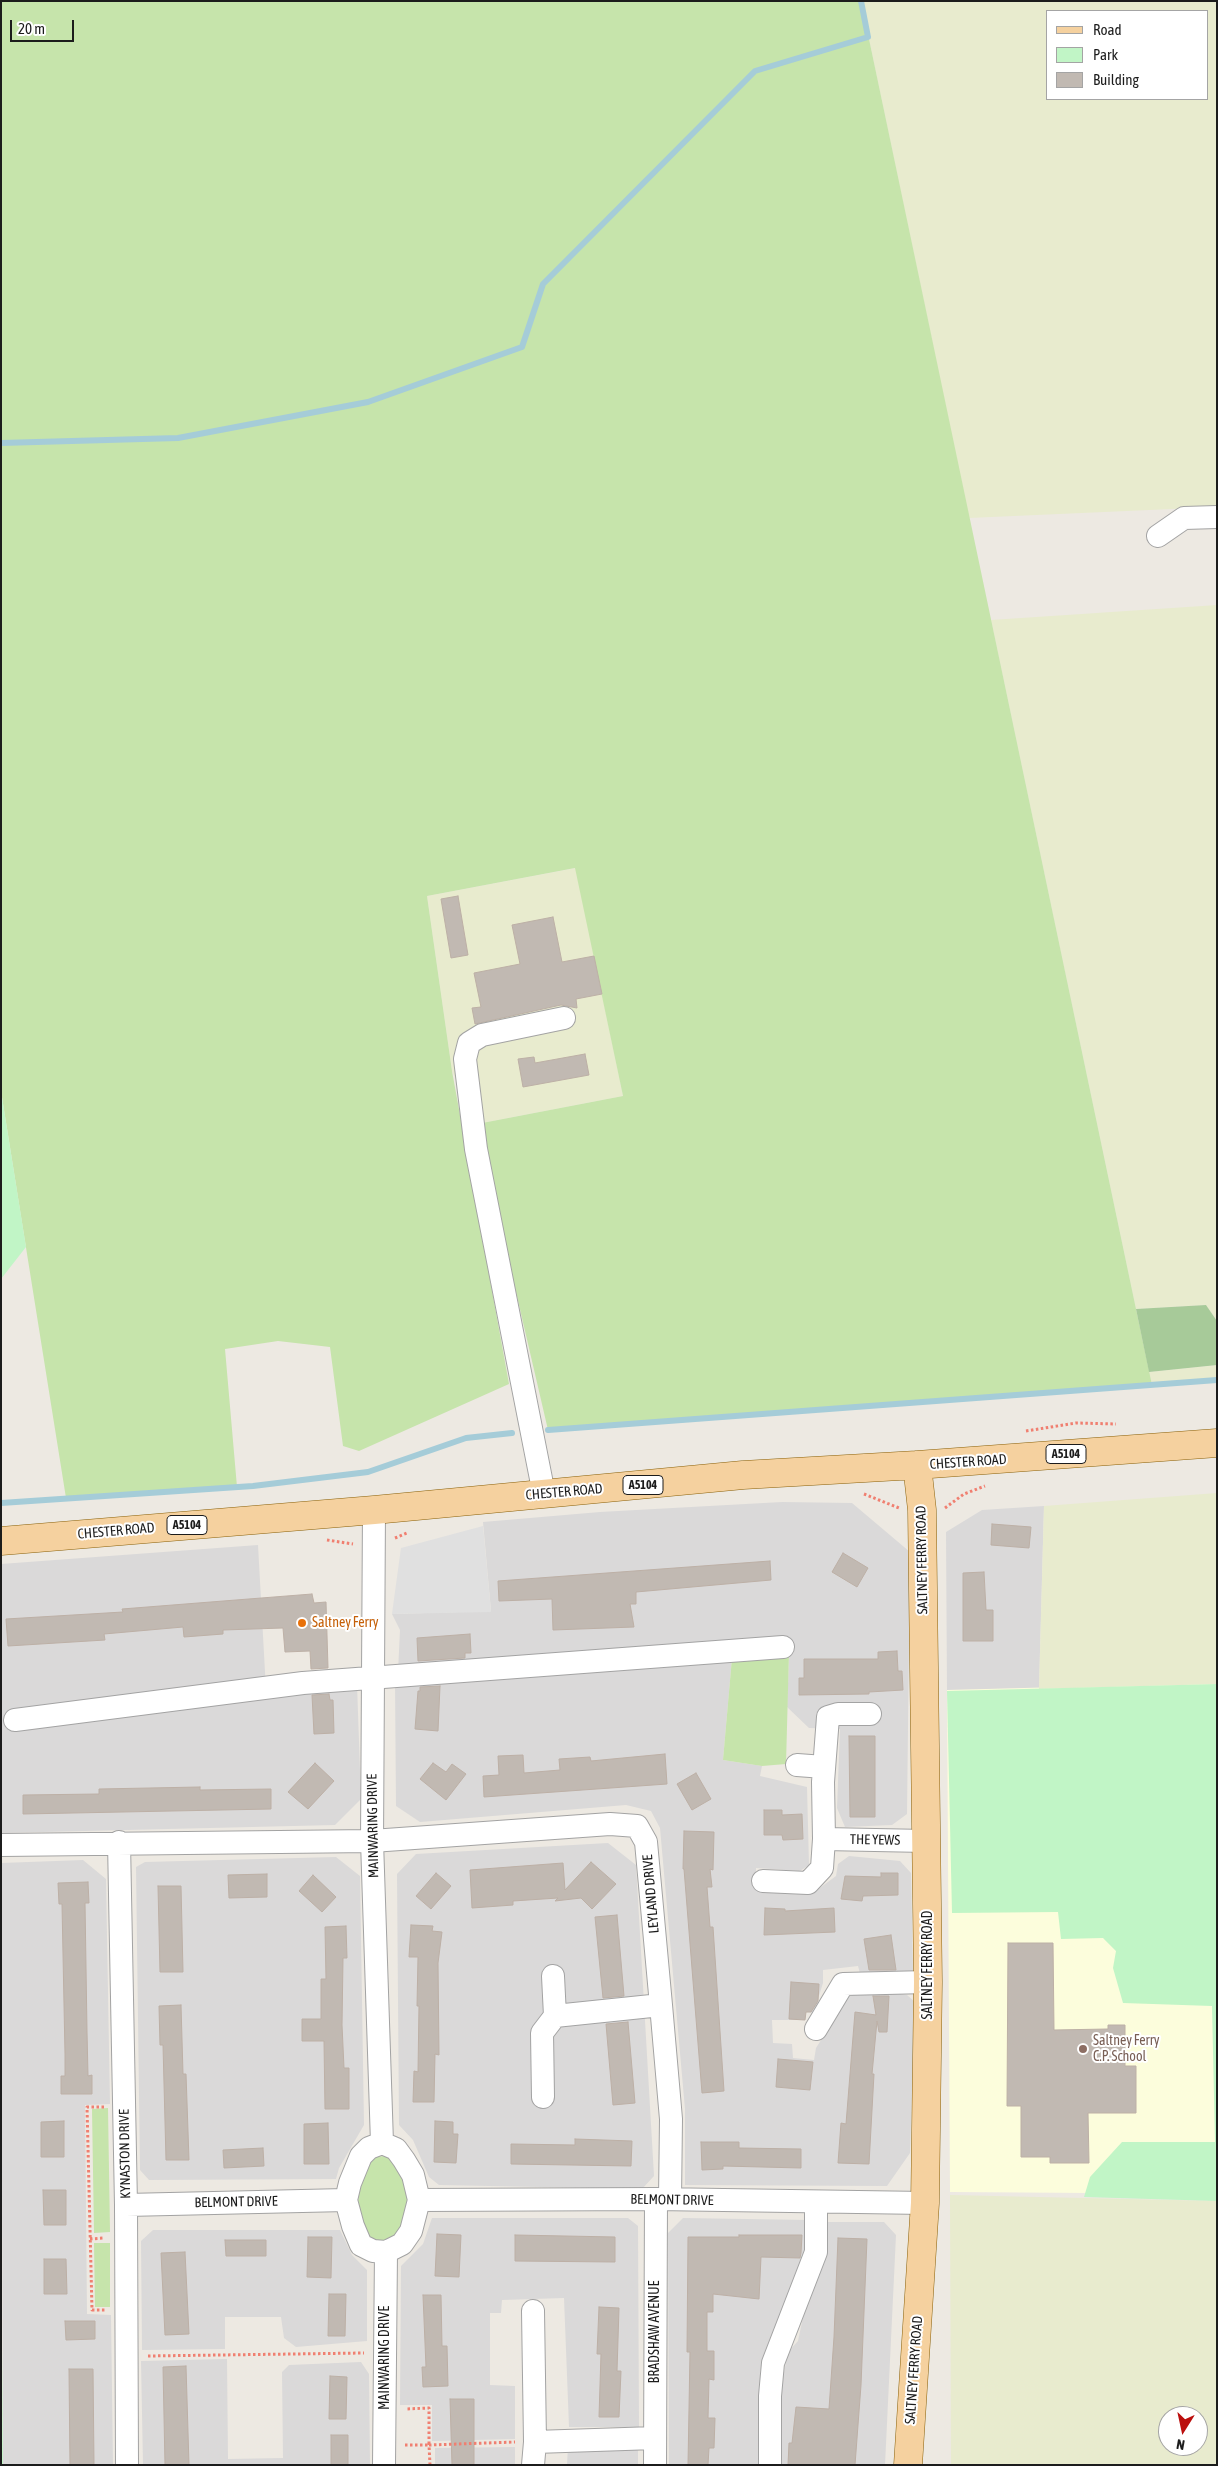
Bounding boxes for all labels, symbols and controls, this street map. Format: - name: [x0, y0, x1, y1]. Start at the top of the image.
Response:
- scale bar: [12, 10, 76, 42]
- legend: [1046, 10, 1208, 100]
- text: 20 m: [18, 20, 45, 37]
- text: Road: [1093, 21, 1122, 38]
- text: Park: [1093, 46, 1118, 63]
- text: Building: [1093, 71, 1139, 88]
- road number: A5104: [1046, 1445, 1086, 1464]
- street label: CHESTER ROAD: [929, 1451, 1007, 1473]
- road number: A5104: [623, 1476, 663, 1494]
- street label: CHESTER ROAD: [525, 1480, 603, 1504]
- street label: SALTNEY FERRY ROAD: [913, 1505, 931, 1615]
- road number: A5104: [167, 1516, 207, 1534]
- street label: CHESTER ROAD: [77, 1519, 155, 1543]
- place label: Saltney Ferry: [312, 1615, 379, 1631]
- marker: Saltney Ferry: [296, 1617, 308, 1629]
- street label: MAINWARING DRIVE: [364, 1774, 382, 1878]
- street label: THE YEWS: [850, 1831, 900, 1849]
- street label: LEYLAND DRIVE: [639, 1854, 663, 1934]
- street label: SALTNEY FERRY ROAD: [920, 1911, 936, 2019]
- place label: Saltney Ferry C.P. School: [1093, 2033, 1160, 2066]
- marker: Saltney Ferry C.P. School: [1077, 2043, 1089, 2055]
- street label: KYNASTON DRIVE: [116, 2109, 134, 2199]
- street label: BELMONT DRIVE: [630, 2191, 714, 2209]
- street label: BELMONT DRIVE: [194, 2193, 278, 2211]
- street label: BRADSHAW AVENUE: [647, 2281, 663, 2383]
- street label: MAINWARING DRIVE: [377, 2306, 393, 2410]
- street label: SALTNEY FERRY ROAD: [902, 2315, 926, 2425]
- north arrow: [1158, 2406, 1208, 2456]
- text: N: [1175, 2436, 1186, 2453]

